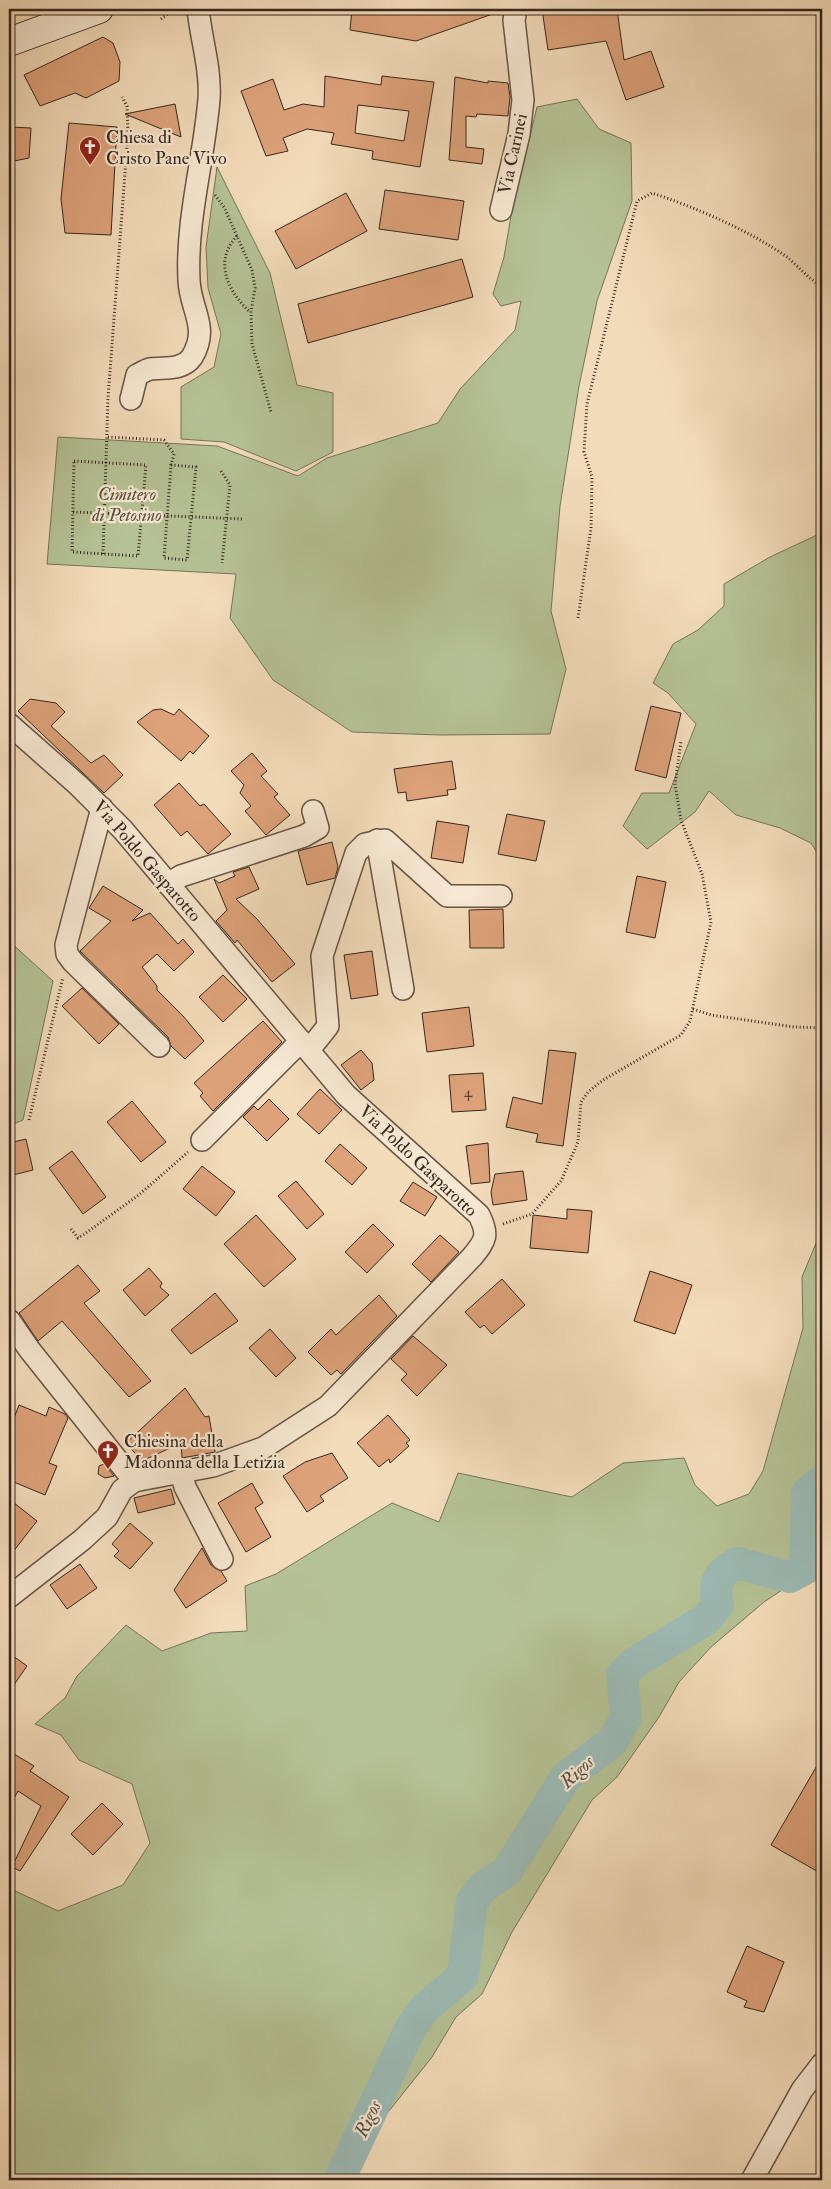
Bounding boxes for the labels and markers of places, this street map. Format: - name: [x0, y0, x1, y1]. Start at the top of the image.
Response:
- place label: Chiesa di Cristo Pane Vivo: [106, 126, 227, 170]
- church icon: Chiesa di Cristo Pane Vivo: [78, 135, 102, 166]
- place label: Chiesina della Madonna della Letizia: [124, 1430, 285, 1474]
- church icon: Chiesina della Madonna della Letizia: [96, 1439, 120, 1470]

